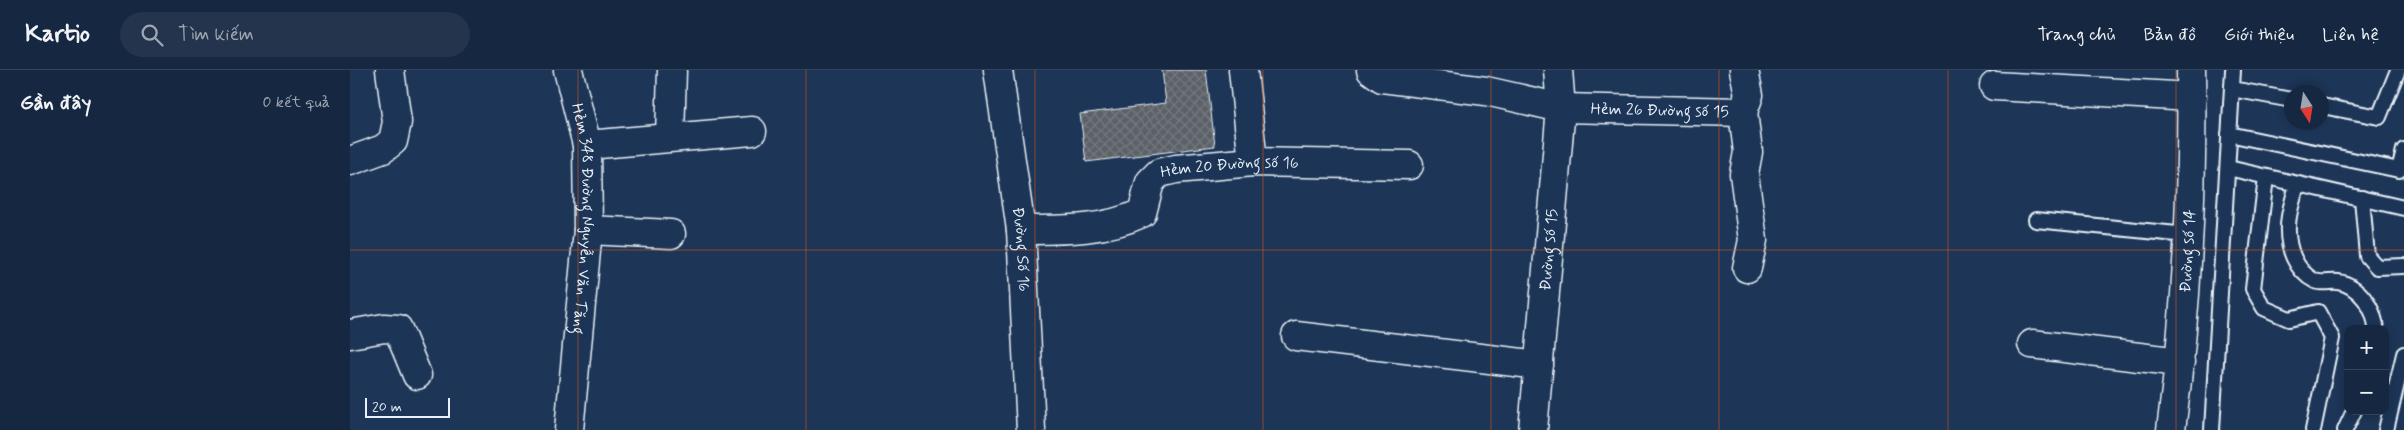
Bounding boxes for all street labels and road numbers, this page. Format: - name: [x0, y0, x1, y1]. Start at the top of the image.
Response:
- street label: Hẻm 26 Đường số 15: [1590, 98, 1729, 122]
- street label: Hẻm 348 Đường Nguyễn Văn Tăng: [566, 101, 599, 336]
- street label: Hẻm 20 Đường số 16: [1158, 152, 1299, 183]
- street label: Đường Số 16: [1007, 206, 1035, 292]
- street label: Đường số 15: [1535, 208, 1563, 291]
- street label: Đường số 14: [2175, 209, 2200, 293]

